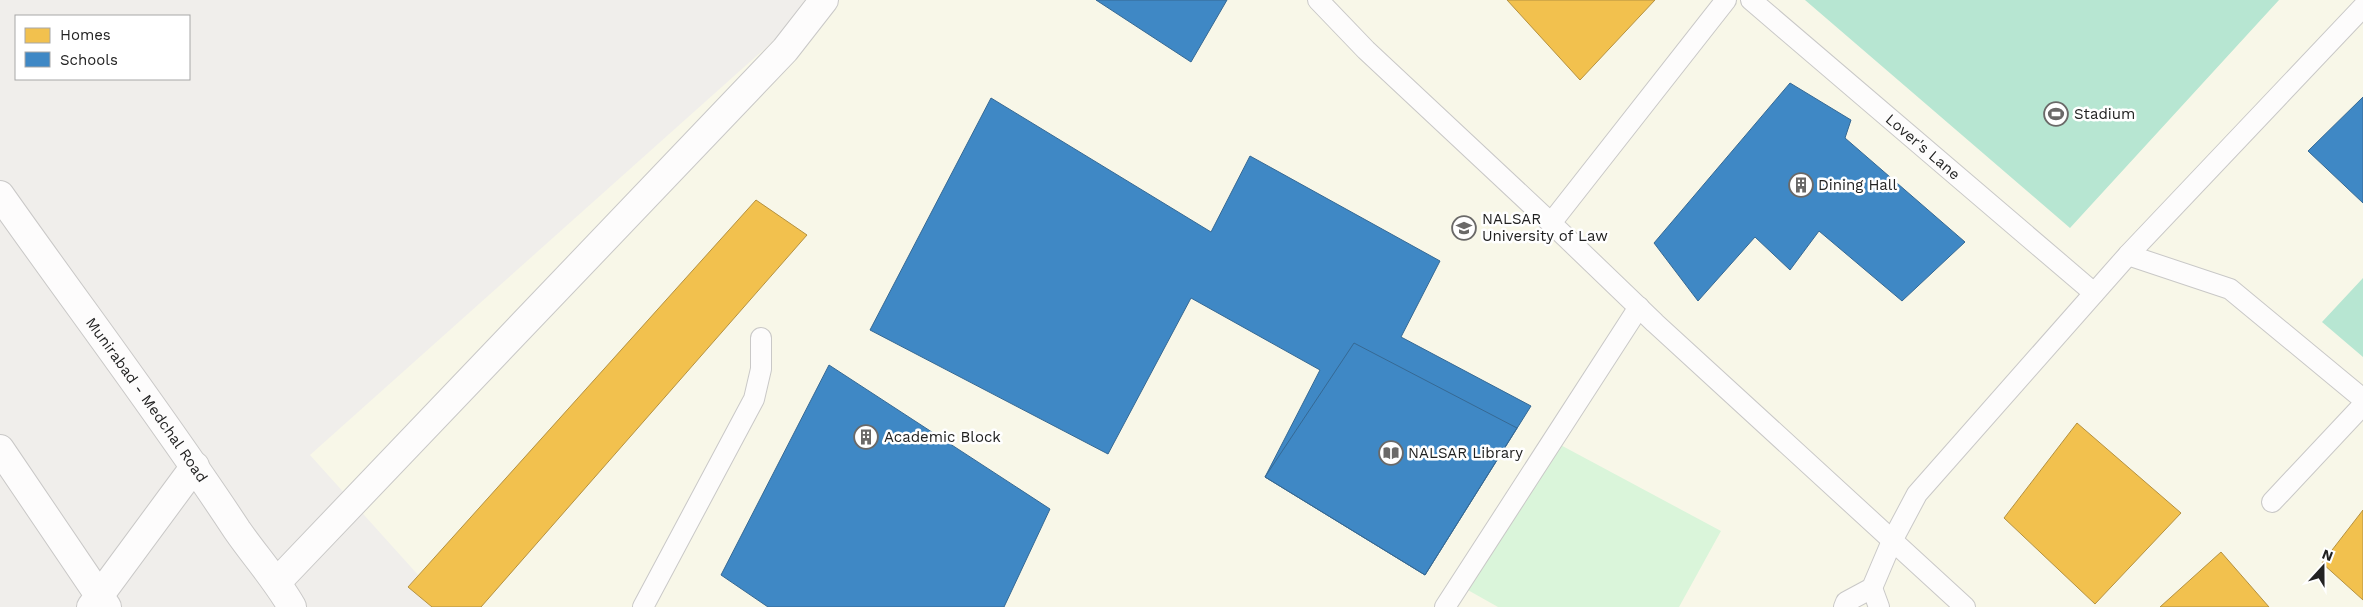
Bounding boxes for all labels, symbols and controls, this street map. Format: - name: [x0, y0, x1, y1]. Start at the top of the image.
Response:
- legend: [15, 15, 190, 80]
- text: Homes: [60, 26, 111, 44]
- text: Schools: [60, 51, 118, 69]
- sports icon: Stadium: [2043, 101, 2069, 127]
- place label: Stadium: [2074, 105, 2135, 123]
- street label: Lover's Lane: [1882, 110, 1964, 184]
- building icon: Dining Hall: [1788, 172, 1814, 198]
- place label: Dining Hall: [1818, 176, 1897, 194]
- place label: NALSAR University of Law: [1482, 210, 1608, 245]
- school or university icon: NALSAR University of Law: [1451, 215, 1477, 241]
- street label: Munirabad - Medchal Road: [82, 314, 211, 486]
- building icon: Academic Block: [853, 424, 879, 450]
- place label: Academic Block: [884, 428, 1001, 446]
- library icon: NALSAR Library: [1378, 440, 1404, 466]
- place label: NALSAR Library: [1408, 444, 1523, 462]
- north arrow: [2298, 542, 2348, 592]
- text: N: [2320, 546, 2335, 564]

